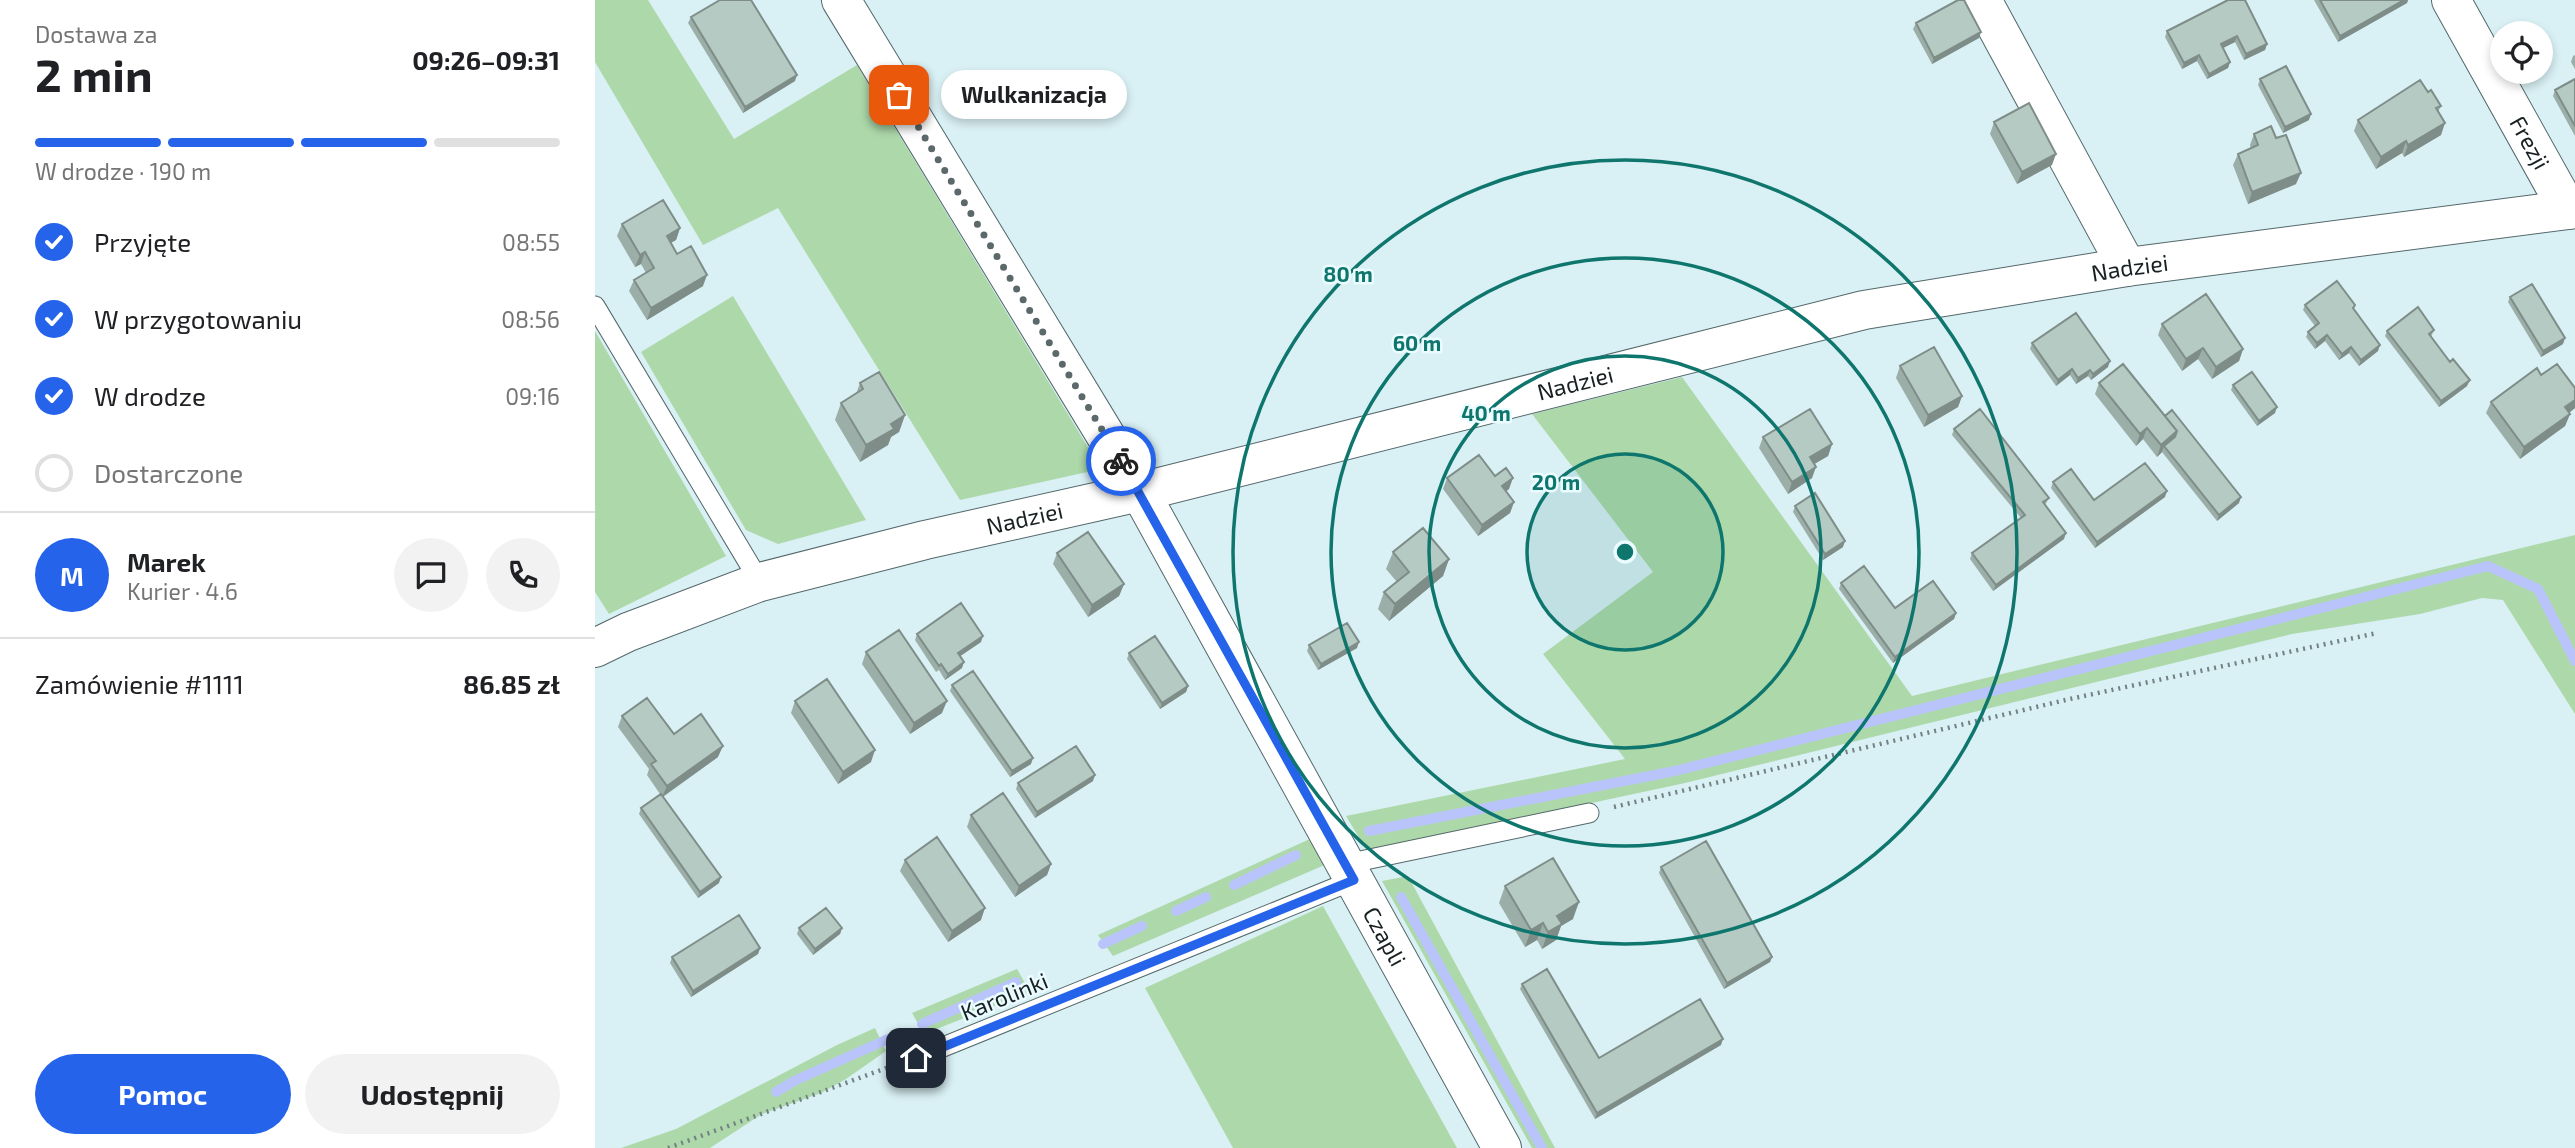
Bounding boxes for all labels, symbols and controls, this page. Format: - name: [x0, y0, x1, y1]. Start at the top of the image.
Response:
- text: Dostawa za: [35, 20, 157, 48]
- map controls: [2490, 21, 2553, 84]
- button: locate: [2490, 21, 2553, 84]
- text: 09:26–09:31: [412, 44, 560, 75]
- text: 2 min: [35, 46, 153, 101]
- pin: [869, 65, 929, 125]
- callout: Wulkanizacja: [941, 70, 1127, 119]
- icon: bag: [880, 76, 918, 114]
- text: Wulkanizacja: [961, 80, 1107, 108]
- street label: Frezji: [2504, 111, 2556, 174]
- text: W drodze · 190 m: [35, 157, 211, 185]
- icon: check: [35, 223, 73, 261]
- text: Przyjęte: [94, 226, 191, 257]
- text: 08:55: [502, 228, 560, 256]
- street label: Nadziei: [2089, 248, 2170, 287]
- text: 80 m: [1323, 261, 1373, 286]
- icon: check: [35, 300, 73, 338]
- text: W przygotowaniu: [94, 303, 302, 334]
- text: 08:56: [501, 305, 560, 333]
- text: 60 m: [1393, 330, 1441, 355]
- street label: Nadziei: [1534, 360, 1616, 406]
- icon: check: [35, 377, 73, 415]
- text: W drodze: [94, 380, 206, 411]
- text: 09:16: [505, 382, 560, 410]
- text: 40 m: [1461, 400, 1511, 425]
- courier: [1086, 426, 1156, 496]
- icon: bike: [1102, 442, 1140, 480]
- text: Dostarczone: [94, 457, 243, 488]
- text: 20 m: [1532, 469, 1580, 494]
- street label: Nadziei: [984, 496, 1065, 540]
- button: chat: [394, 538, 468, 612]
- button: phone: [486, 538, 560, 612]
- centre of rings: [1613, 540, 1637, 564]
- text: Marek: [127, 546, 206, 577]
- text: M: [60, 560, 84, 591]
- text: Kurier · 4.6: [127, 577, 238, 605]
- text: Zamówienie #1111: [35, 668, 244, 699]
- text: 86.85 zł: [463, 668, 560, 699]
- street label: Czapli: [1358, 902, 1413, 971]
- street label: Karolinki: [956, 966, 1052, 1026]
- pin: [886, 1028, 946, 1088]
- icon: home: [897, 1039, 935, 1077]
- button: Pomoc: [35, 1054, 291, 1134]
- button: Udostępnij: [305, 1054, 560, 1134]

